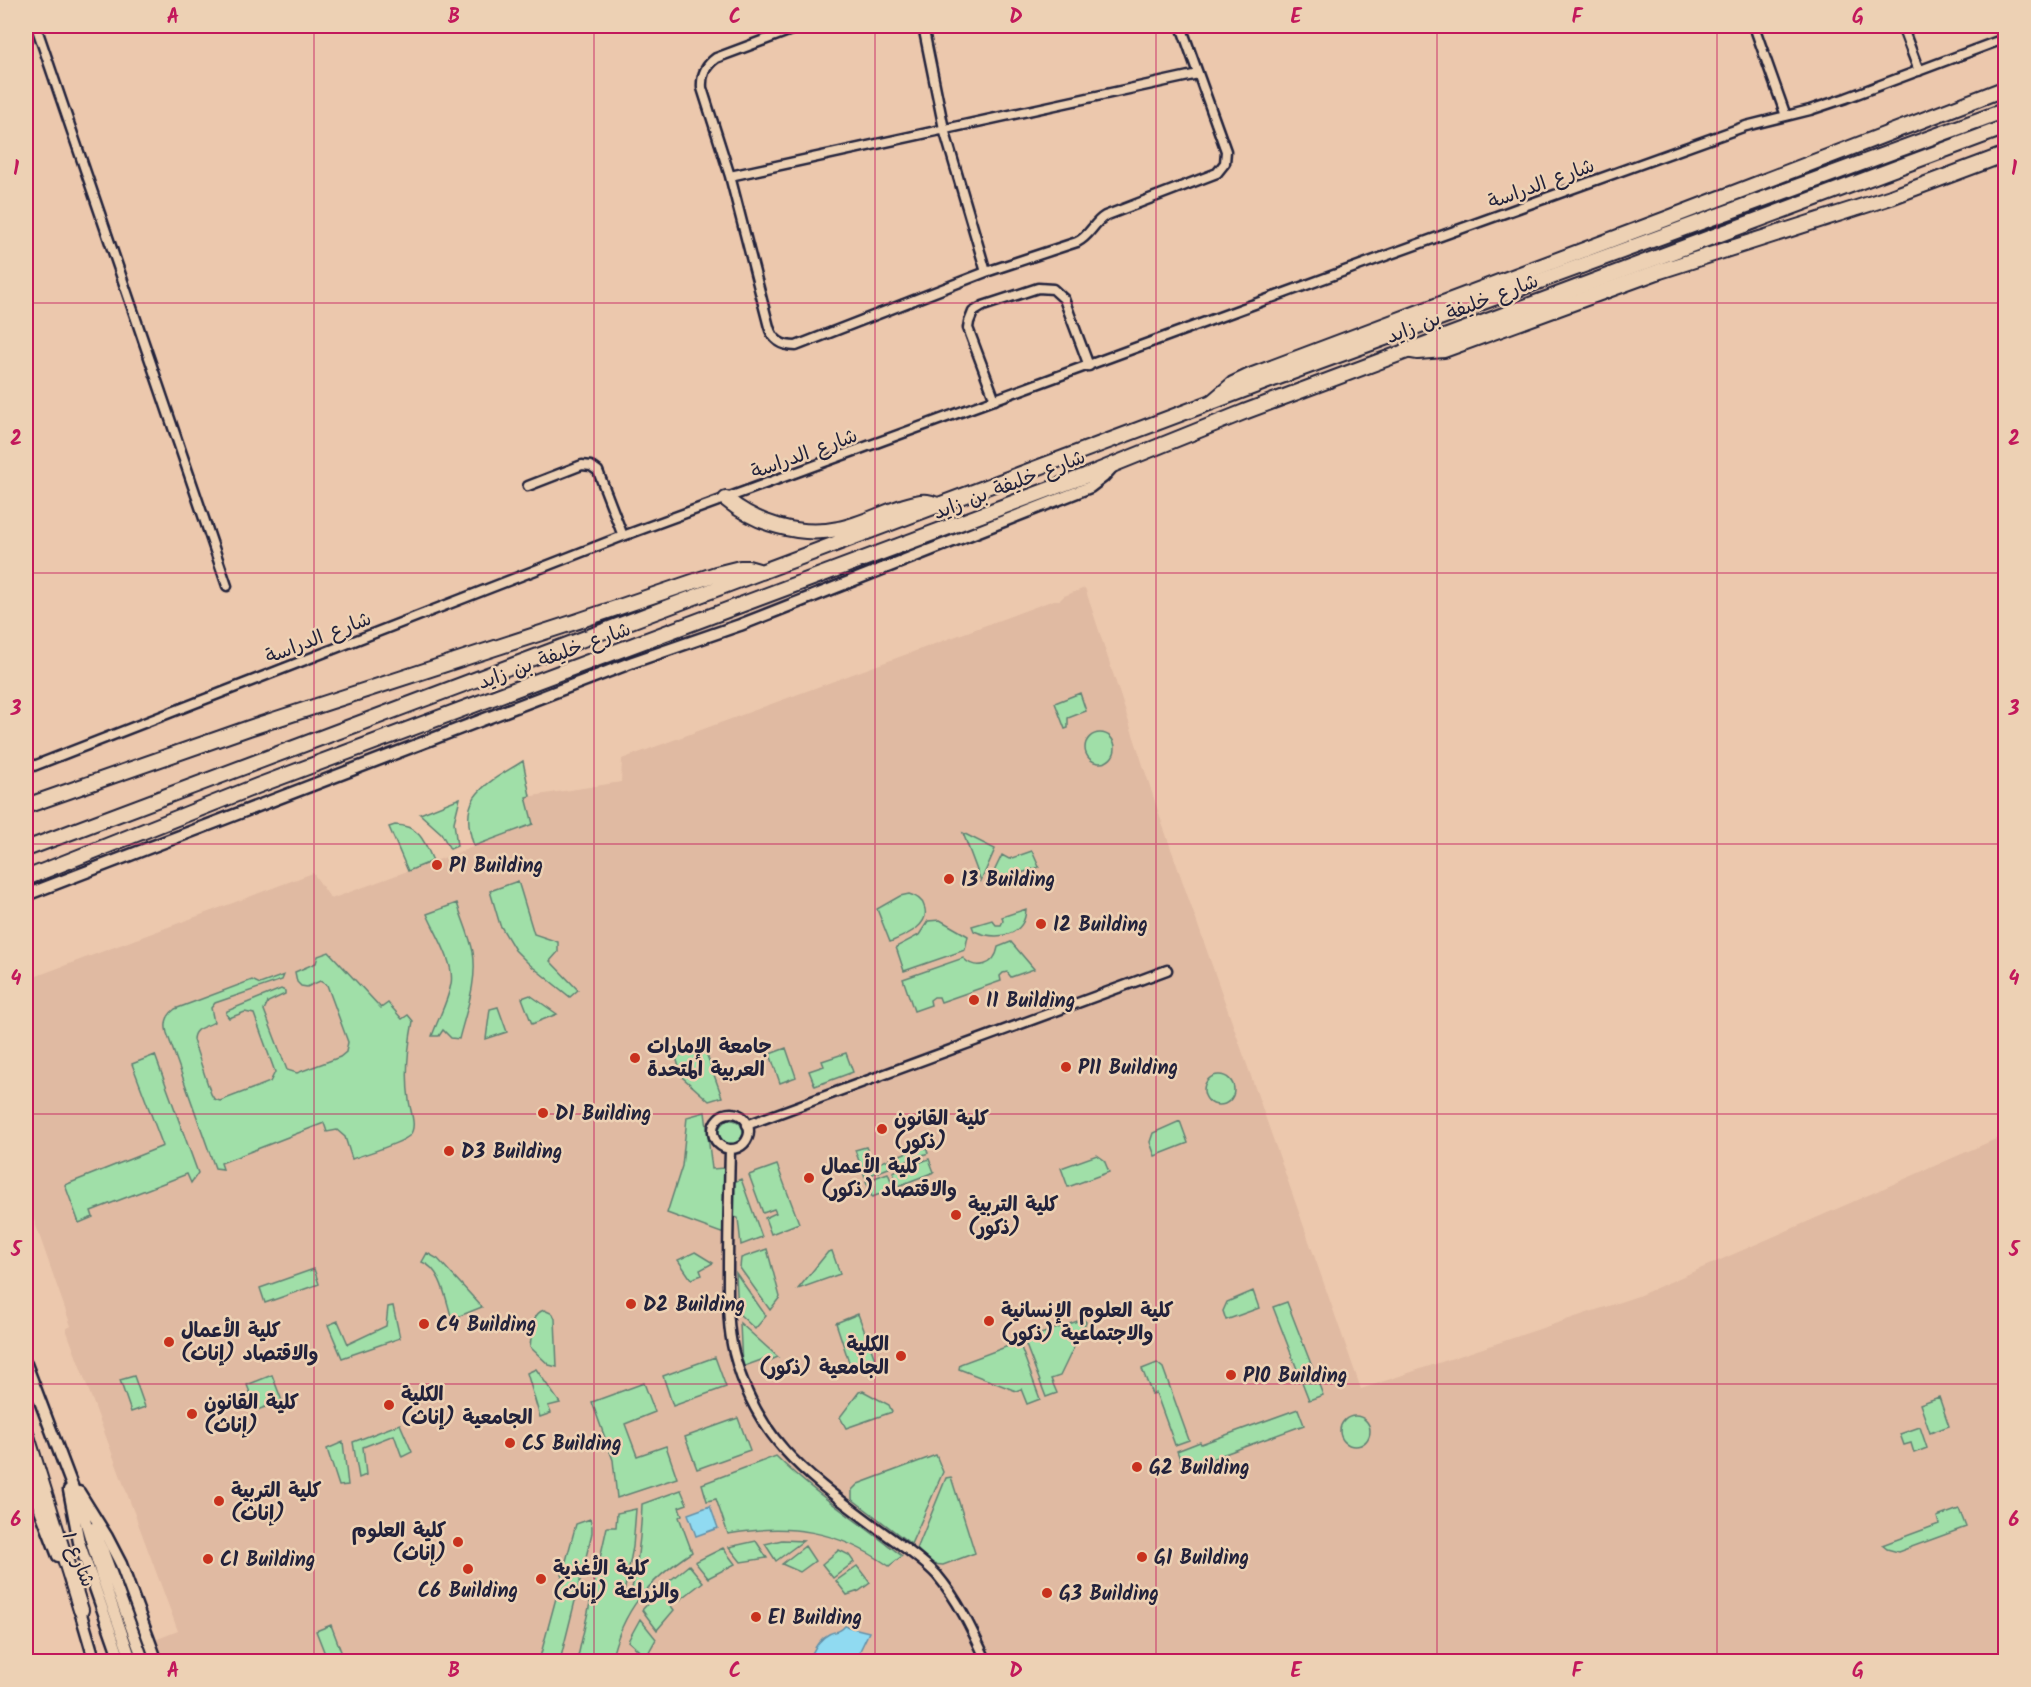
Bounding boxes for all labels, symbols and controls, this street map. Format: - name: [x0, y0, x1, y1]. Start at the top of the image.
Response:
- text: A: [167, 2, 179, 34]
- text: B: [448, 2, 460, 34]
- text: C: [729, 2, 741, 34]
- text: D: [1009, 2, 1023, 34]
- text: E: [1290, 2, 1302, 34]
- text: F: [1572, 2, 1584, 34]
- text: G: [1852, 2, 1864, 34]
- street label: شارع الدراسة: [1484, 151, 1600, 219]
- text: 1: [13, 154, 19, 186]
- text: 1: [2011, 154, 2017, 186]
- street label: شارع خليفة بن زايد: [1382, 266, 1544, 354]
- street label: شارع الدراسة: [747, 421, 863, 489]
- text: 2: [10, 424, 22, 456]
- text: 2: [2008, 424, 2020, 456]
- street label: شارع خليفة بن زايد: [929, 442, 1091, 530]
- street label: شارع الدراسة: [261, 604, 377, 674]
- street label: شارع خليفة بن زايد: [474, 614, 636, 699]
- text: 3: [10, 694, 22, 726]
- text: 3: [2008, 694, 2020, 726]
- place label: P1 Building: [449, 851, 543, 883]
- marker: P1 Building: [430, 858, 444, 872]
- place label: I3 Building: [961, 865, 1055, 897]
- marker: I3 Building: [942, 872, 956, 886]
- place label: I2 Building: [1053, 910, 1148, 942]
- marker: I2 Building: [1034, 917, 1048, 931]
- text: 4: [11, 964, 22, 996]
- text: 4: [2009, 964, 2020, 996]
- place label: I1 Building: [986, 986, 1075, 1018]
- marker: I1 Building: [967, 993, 981, 1007]
- place label: جامعة الإمارات العربية المتحدة: [647, 1032, 772, 1087]
- marker: جامعة الإمارات العربية المتحدة: [628, 1051, 642, 1065]
- place label: P11 Building: [1078, 1053, 1178, 1085]
- marker: P11 Building: [1059, 1060, 1073, 1074]
- place label: D1 Building: [555, 1099, 651, 1131]
- place label: كلية القانون (ذكور): [894, 1104, 989, 1159]
- marker: D1 Building: [536, 1106, 550, 1120]
- marker: كلية القانون (ذكور): [875, 1122, 889, 1136]
- place label: D3 Building: [461, 1137, 562, 1169]
- marker: D3 Building: [442, 1144, 456, 1158]
- place label: كلية الأعمال والاقتصاد (ذكور): [821, 1152, 957, 1207]
- marker: كلية الأعمال والاقتصاد (ذكور): [802, 1171, 816, 1185]
- place label: كلية التربية (ذكور): [968, 1190, 1058, 1245]
- marker: كلية التربية (ذكور): [949, 1208, 963, 1222]
- text: 5: [10, 1235, 23, 1267]
- text: 5: [2008, 1235, 2021, 1267]
- place label: D2 Building: [643, 1290, 745, 1322]
- place label: كلية العلوم الإنسانية والاجتماعية (ذكور): [1001, 1296, 1173, 1351]
- marker: D2 Building: [624, 1297, 638, 1311]
- place label: C4 Building: [436, 1310, 536, 1342]
- marker: كلية العلوم الإنسانية والاجتماعية (ذكور): [982, 1314, 996, 1328]
- place label: كلية الأعمال والاقتصاد (إناث): [181, 1316, 319, 1371]
- marker: C4 Building: [417, 1317, 431, 1331]
- place label: الكلية الجامعية (ذكور): [759, 1330, 889, 1385]
- marker: كلية الأعمال والاقتصاد (إناث): [162, 1335, 176, 1349]
- marker: الكلية الجامعية (ذكور): [894, 1349, 908, 1363]
- place label: P10 Building: [1243, 1361, 1347, 1393]
- marker: P10 Building: [1224, 1368, 1238, 1382]
- place label: الكلية الجامعية (إناث): [401, 1380, 533, 1435]
- place label: كلية القانون (إناث): [204, 1388, 299, 1443]
- marker: الكلية الجامعية (إناث): [382, 1398, 396, 1412]
- marker: كلية القانون (إناث): [185, 1407, 199, 1421]
- place label: C5 Building: [522, 1429, 622, 1461]
- marker: C5 Building: [503, 1436, 517, 1450]
- place label: G2 Building: [1149, 1453, 1250, 1485]
- marker: G2 Building: [1130, 1460, 1144, 1474]
- place label: كلية التربية (إناث): [231, 1476, 321, 1531]
- marker: كلية التربية (إناث): [212, 1494, 226, 1508]
- text: 6: [11, 1505, 22, 1537]
- text: 6: [2009, 1505, 2020, 1537]
- place label: كلية العلوم (إناث): [352, 1516, 446, 1571]
- street label: شارع 1: [52, 1527, 103, 1592]
- marker: كلية العلوم (إناث): [451, 1535, 465, 1549]
- place label: G1 Building: [1154, 1543, 1249, 1575]
- place label: C1 Building: [220, 1545, 315, 1577]
- marker: G1 Building: [1135, 1550, 1149, 1564]
- marker: C1 Building: [201, 1552, 215, 1566]
- place label: كلية الأغذية والزراعة (إناث): [553, 1554, 680, 1609]
- marker: C6 Building: [461, 1562, 475, 1576]
- marker: كلية الأغذية والزراعة (إناث): [534, 1572, 548, 1586]
- place label: C6 Building: [418, 1576, 518, 1608]
- place label: G3 Building: [1059, 1579, 1159, 1611]
- marker: G3 Building: [1040, 1586, 1054, 1600]
- place label: E1 Building: [768, 1603, 862, 1635]
- marker: E1 Building: [749, 1610, 763, 1624]
- text: A: [167, 1656, 179, 1687]
- text: B: [448, 1656, 460, 1687]
- text: C: [729, 1656, 741, 1687]
- text: D: [1009, 1656, 1023, 1687]
- text: E: [1290, 1656, 1302, 1687]
- text: F: [1572, 1656, 1584, 1687]
- text: G: [1852, 1656, 1864, 1687]

